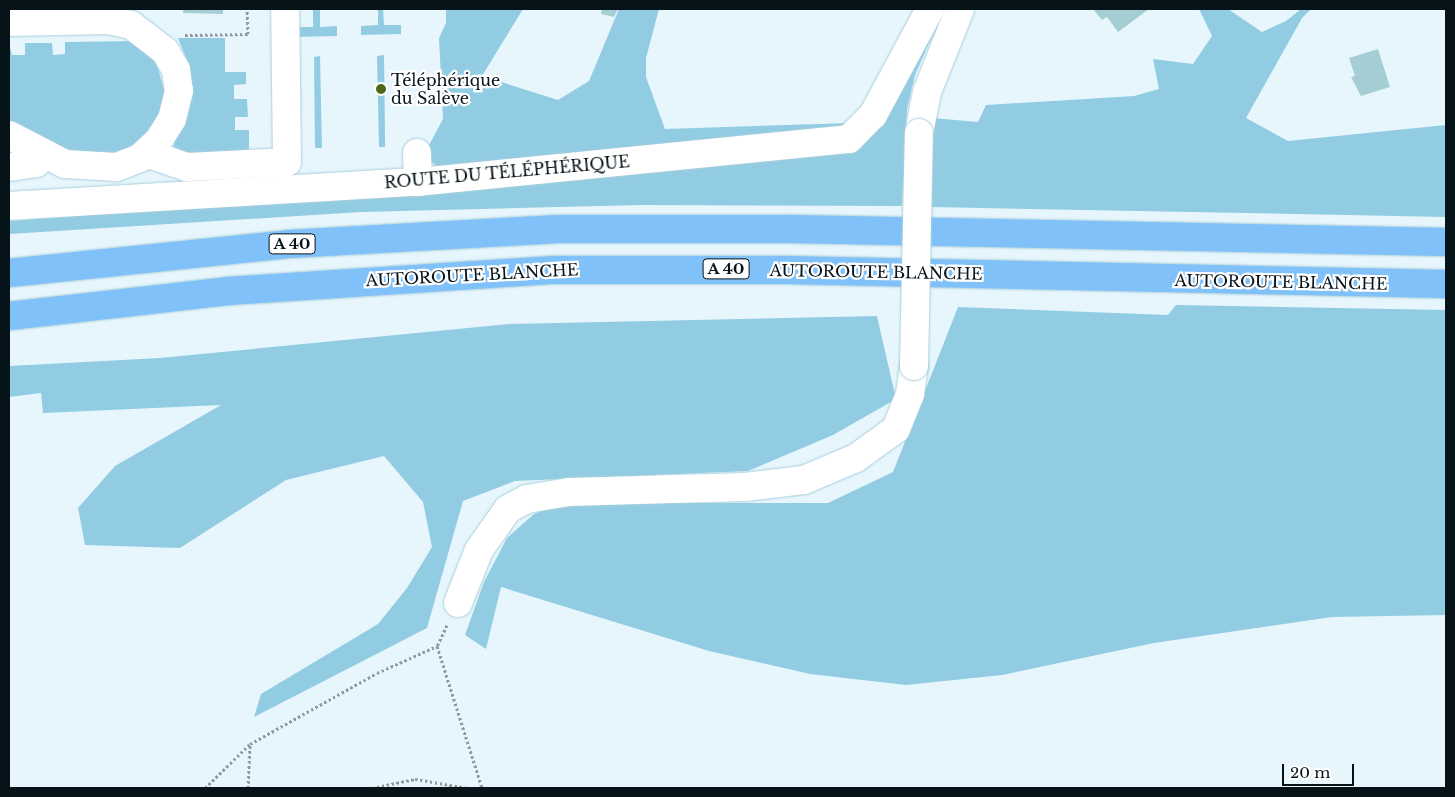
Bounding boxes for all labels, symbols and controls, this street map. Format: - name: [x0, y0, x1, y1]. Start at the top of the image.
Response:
- place label: Téléphérique du Salève: [391, 70, 500, 108]
- marker: Téléphérique du Salève: [375, 83, 387, 95]
- street label: ROUTE DU TÉLÉPHÉRIQUE: [383, 152, 631, 192]
- road number: A 40: [268, 232, 316, 256]
- road number: A 40: [702, 256, 750, 282]
- street label: AUTOROUTE BLANCHE: [365, 260, 579, 290]
- street label: AUTOROUTE BLANCHE: [769, 261, 983, 283]
- street label: AUTOROUTE BLANCHE: [1174, 271, 1388, 293]
- scale bar: [1285, 754, 1358, 786]
- text: 20 m: [1290, 763, 1330, 782]

